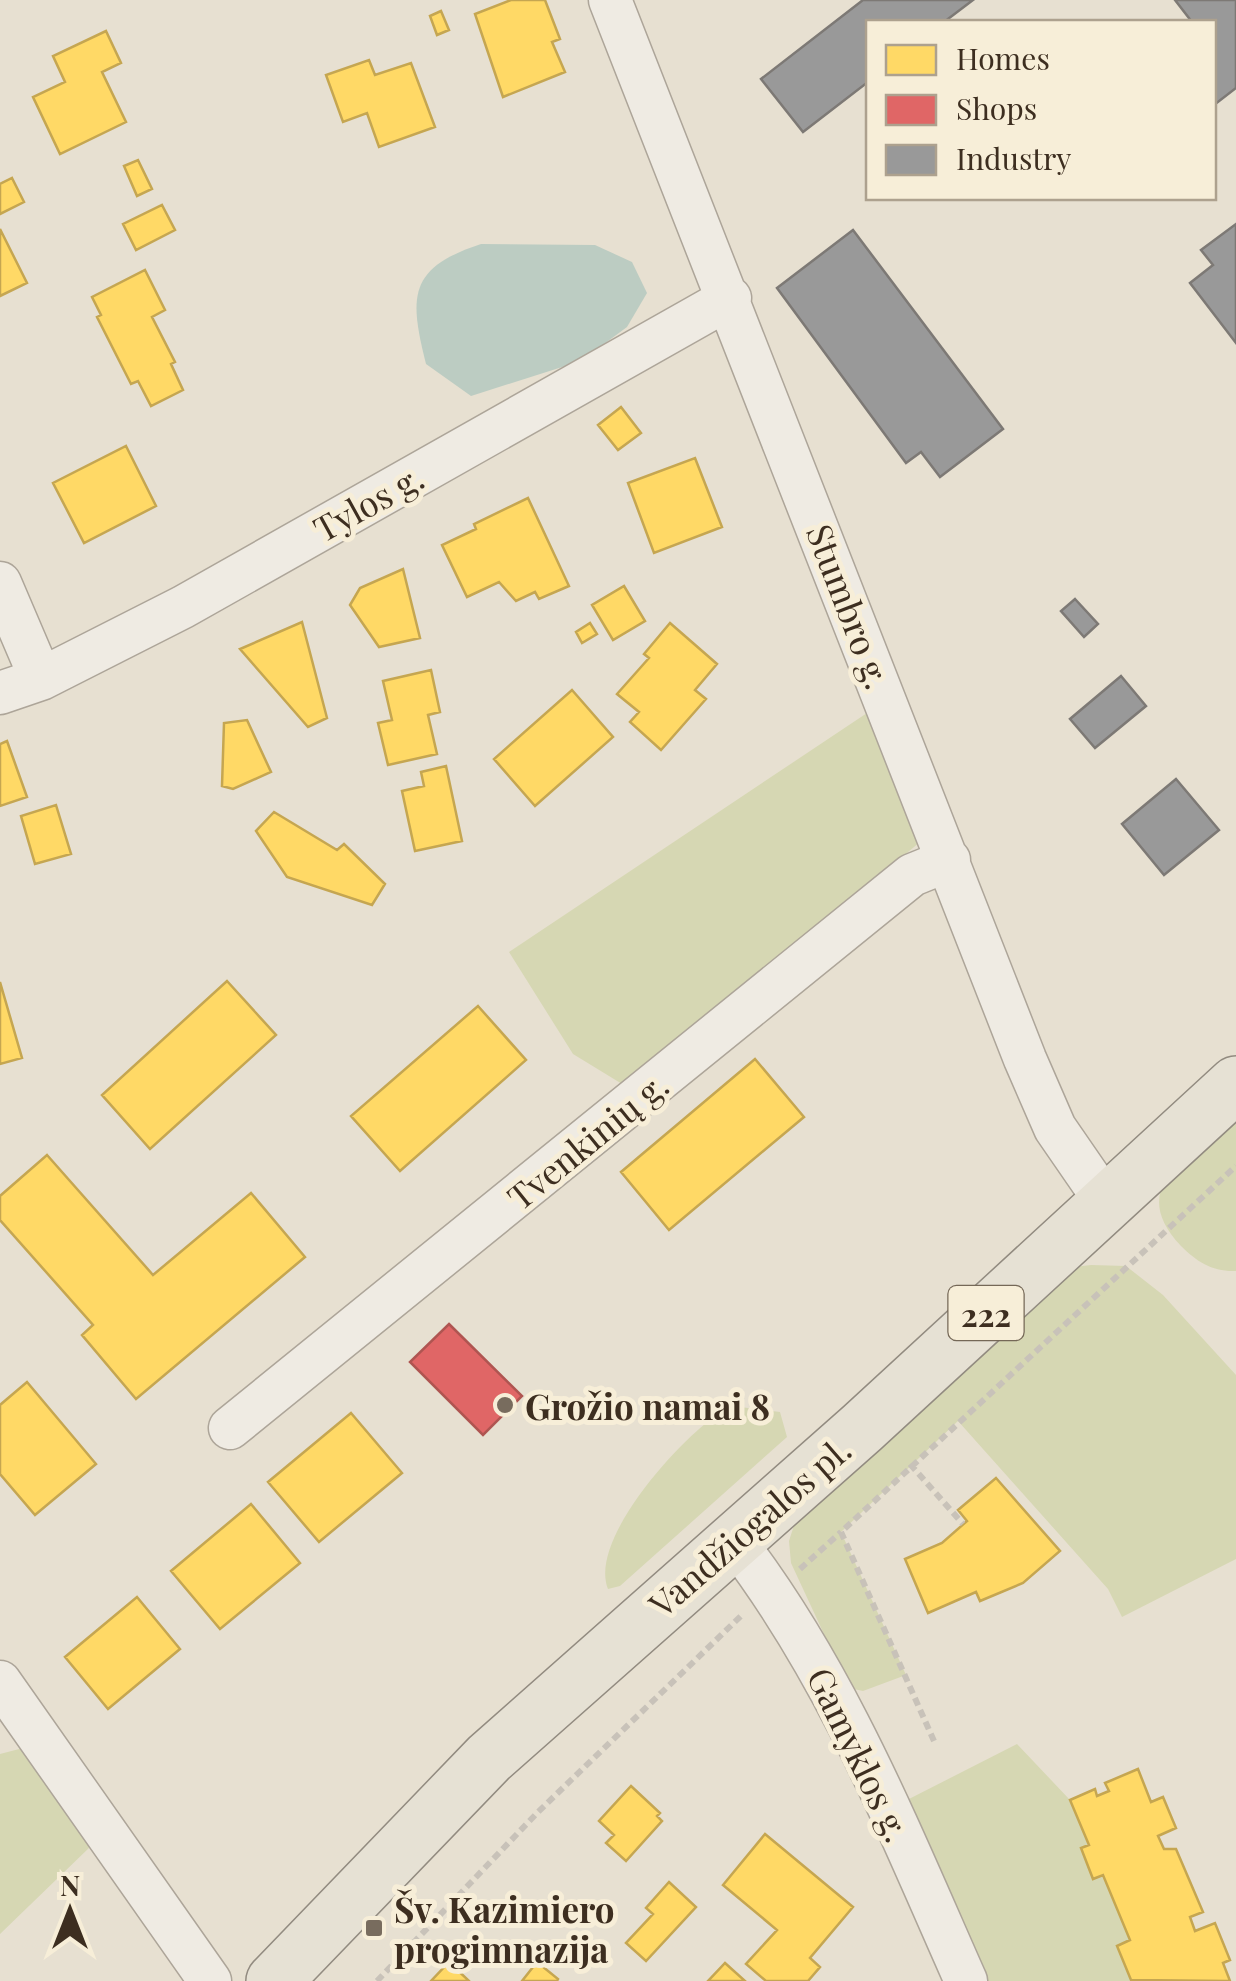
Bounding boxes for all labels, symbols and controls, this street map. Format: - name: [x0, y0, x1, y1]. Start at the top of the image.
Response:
- legend: [866, 20, 1216, 200]
- text: Homes: [956, 38, 1050, 78]
- text: Shops: [956, 88, 1037, 128]
- text: Industry: [956, 138, 1071, 178]
- street label: Tylos g.: [305, 453, 431, 551]
- street label: Stumbro g.: [797, 517, 903, 695]
- street label: Tvenkinių g.: [497, 1061, 677, 1219]
- road number: 222: [948, 1286, 1024, 1340]
- place label: Grožio namai 8: [525, 1382, 770, 1429]
- marker: Grožio namai 8: [494, 1394, 516, 1416]
- street label: Vandžiogalos pl.: [638, 1425, 860, 1627]
- street label: Gamyklos g.: [798, 1659, 922, 1849]
- north arrow: [20, 1861, 120, 1961]
- text: N: [60, 1866, 80, 1903]
- place label: Šv. Kazimiero progimnazija: [394, 1885, 615, 1972]
- marker: Šv. Kazimiero progimnazija: [363, 1917, 385, 1939]

